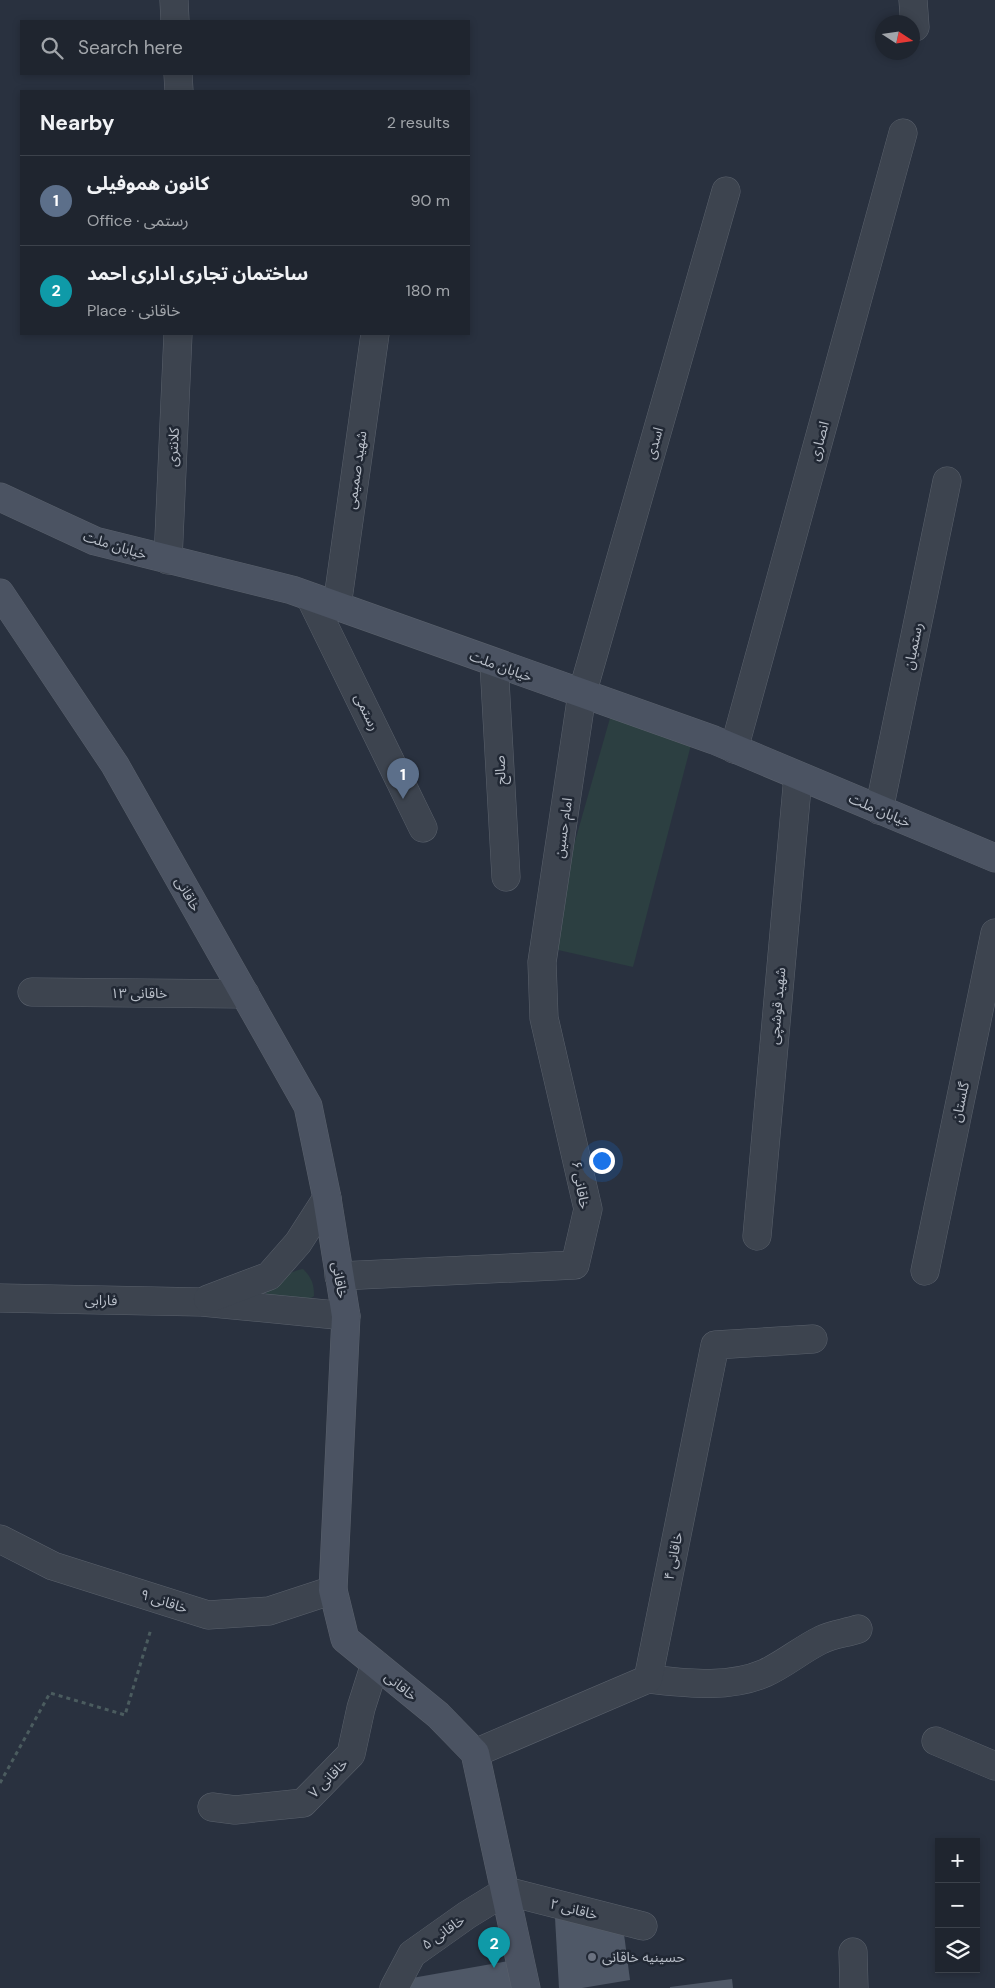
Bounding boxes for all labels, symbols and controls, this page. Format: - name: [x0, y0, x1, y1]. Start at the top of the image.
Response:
- north arrow: [875, 15, 920, 60]
- search box: [20, 20, 470, 75]
- icon: search: [38, 34, 66, 62]
- text: Search here: [78, 35, 183, 60]
- text: Nearby: [40, 109, 114, 137]
- text: 2 results: [387, 112, 450, 133]
- text: کانون هموفیلی: [87, 171, 209, 196]
- text: 1: [53, 190, 59, 211]
- text: 90 m: [410, 190, 450, 211]
- text: Office · رستمی: [87, 210, 189, 231]
- text: ساختمان تجاری اداری احمد: [87, 261, 308, 286]
- text: 2: [51, 280, 61, 301]
- text: 180 m: [406, 280, 450, 301]
- text: Place · خاقانی: [87, 300, 180, 321]
- street label: انصاری: [805, 419, 833, 463]
- street label: اسدی: [641, 425, 667, 461]
- street label: کلانتری: [163, 427, 183, 467]
- street label: شهید صمیمی: [342, 430, 370, 510]
- street label: خیابان ملت: [81, 527, 149, 563]
- street label: رستمیان: [899, 621, 927, 671]
- street label: خیابان ملت: [467, 646, 535, 686]
- street label: رستمی: [350, 690, 384, 734]
- street label: صالح: [490, 754, 512, 785]
- pin: 1: [387, 758, 419, 799]
- street label: خیابان ملت: [846, 789, 914, 831]
- street label: امام حسین: [550, 797, 578, 860]
- street label: خاقانی: [171, 874, 205, 914]
- street label: شهید قوشچی: [765, 967, 790, 1046]
- street label: خاقانی ۱۳: [111, 984, 167, 1002]
- street label: گلستان: [947, 1080, 973, 1124]
- your location: [589, 1148, 615, 1174]
- street label: خاقانی ۶: [568, 1160, 594, 1210]
- street label: خاقانی: [328, 1260, 352, 1300]
- street label: فارابی: [85, 1291, 117, 1309]
- street label: خاقانی ۴: [660, 1530, 686, 1582]
- street label: خاقانی ٩: [138, 1585, 190, 1617]
- street label: خاقانی: [381, 1667, 421, 1705]
- street label: خاقانی ۷: [304, 1754, 352, 1802]
- map controls: [935, 1838, 980, 1973]
- button: +: [935, 1838, 980, 1883]
- button: −: [935, 1883, 980, 1928]
- street label: خاقانی ۲: [548, 1894, 600, 1924]
- street label: خاقانی ۵: [418, 1911, 468, 1953]
- pin: 2: [478, 1927, 510, 1968]
- button: layers: [935, 1928, 980, 1973]
- place label: حسینیه خاقانی: [602, 1948, 685, 1966]
- marker: حسینیه خاقانی: [586, 1951, 598, 1963]

